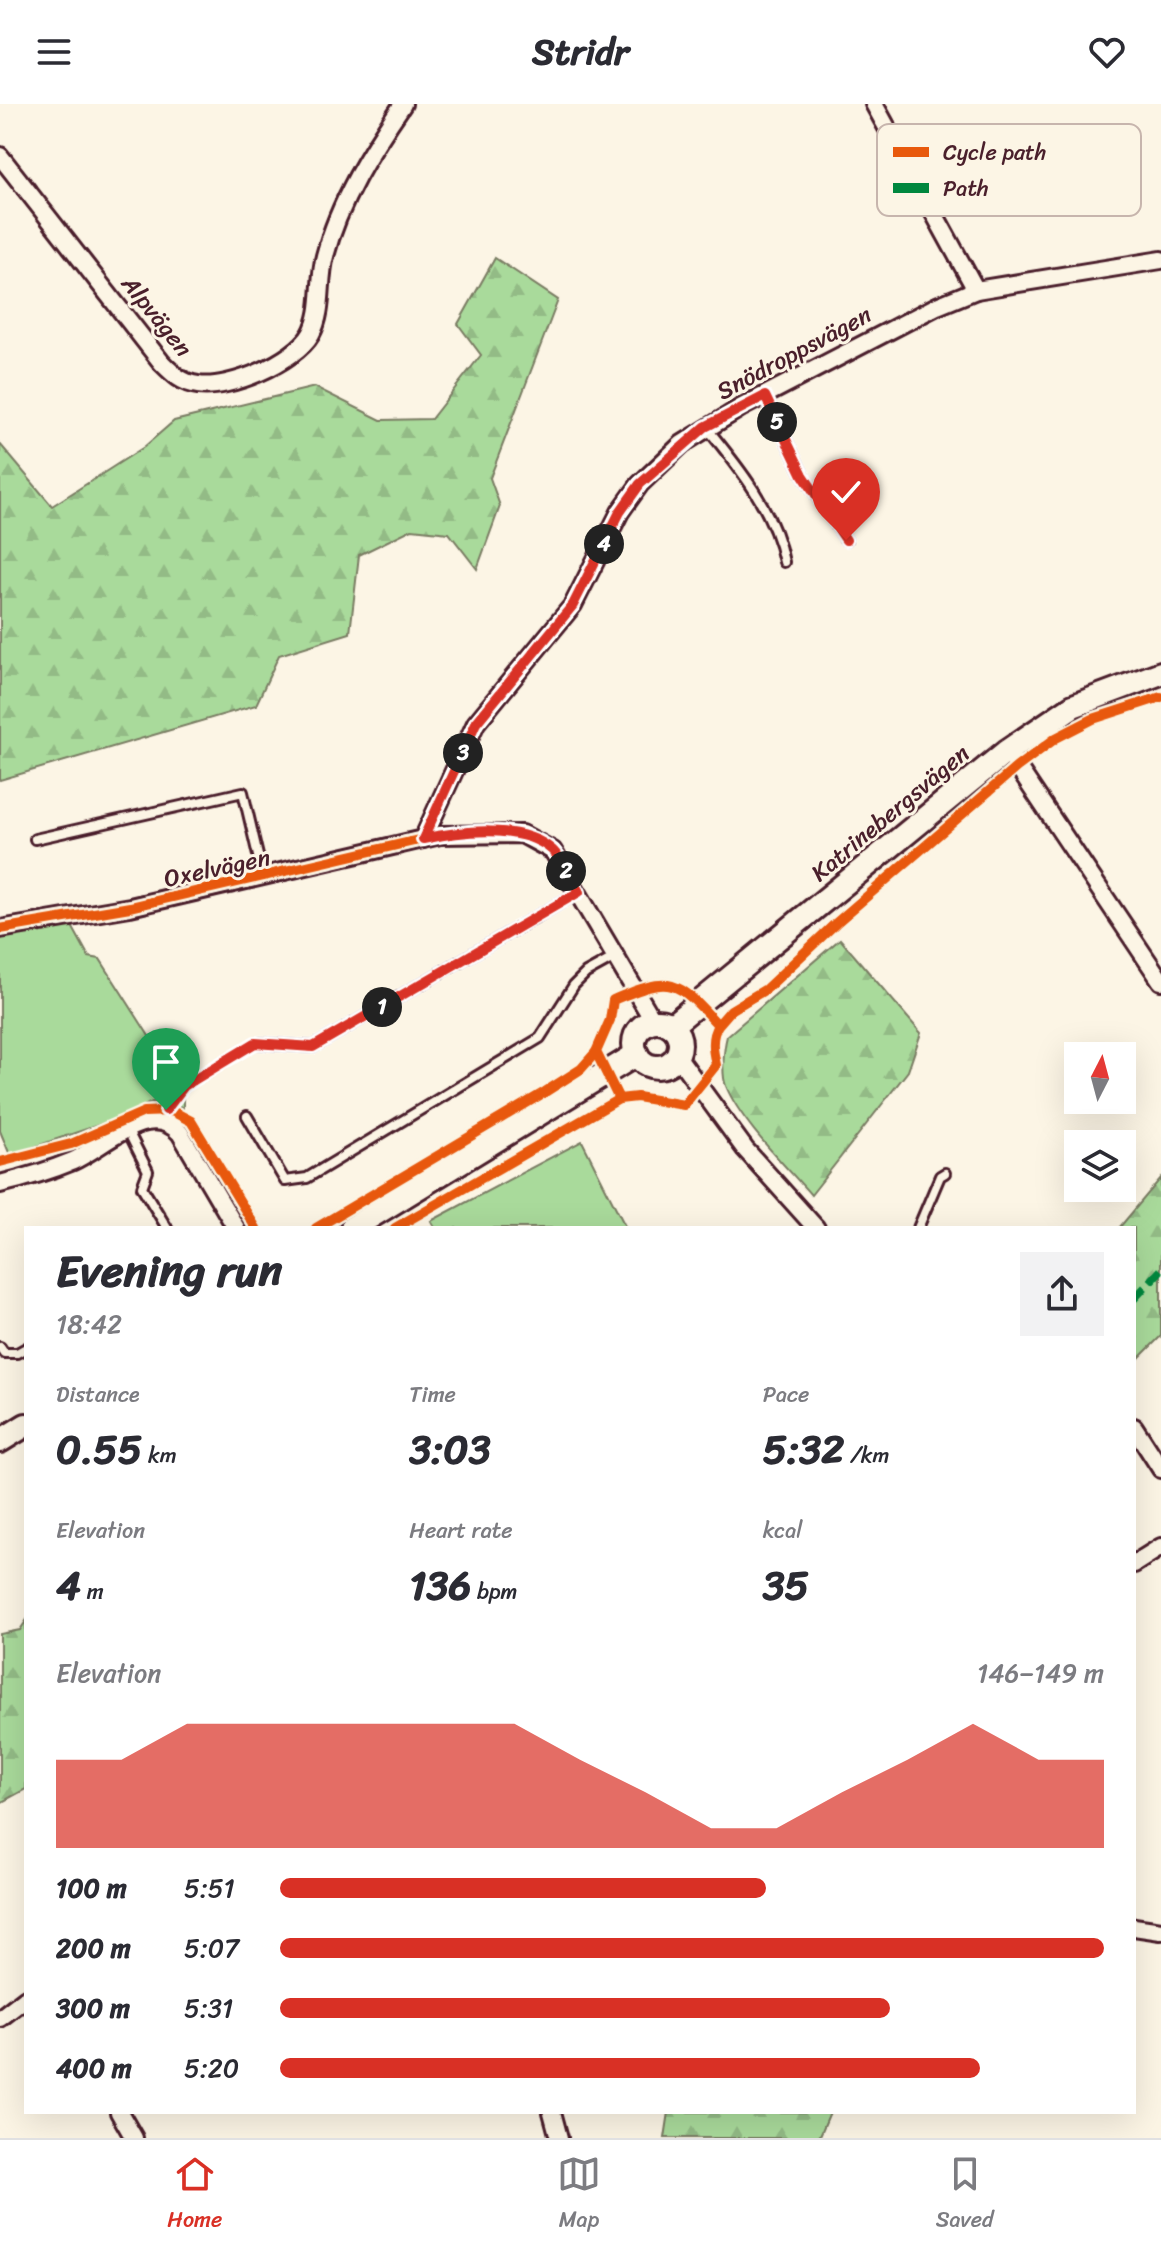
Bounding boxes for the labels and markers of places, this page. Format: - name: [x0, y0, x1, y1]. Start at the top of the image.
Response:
- pin: 5: [757, 402, 797, 442]
- pin: [812, 458, 880, 540]
- pin: 4: [584, 524, 624, 564]
- pin: 3: [443, 733, 483, 773]
- pin: 2: [546, 851, 586, 891]
- pin: 1: [362, 987, 402, 1027]
- pin: [132, 1028, 200, 1110]

